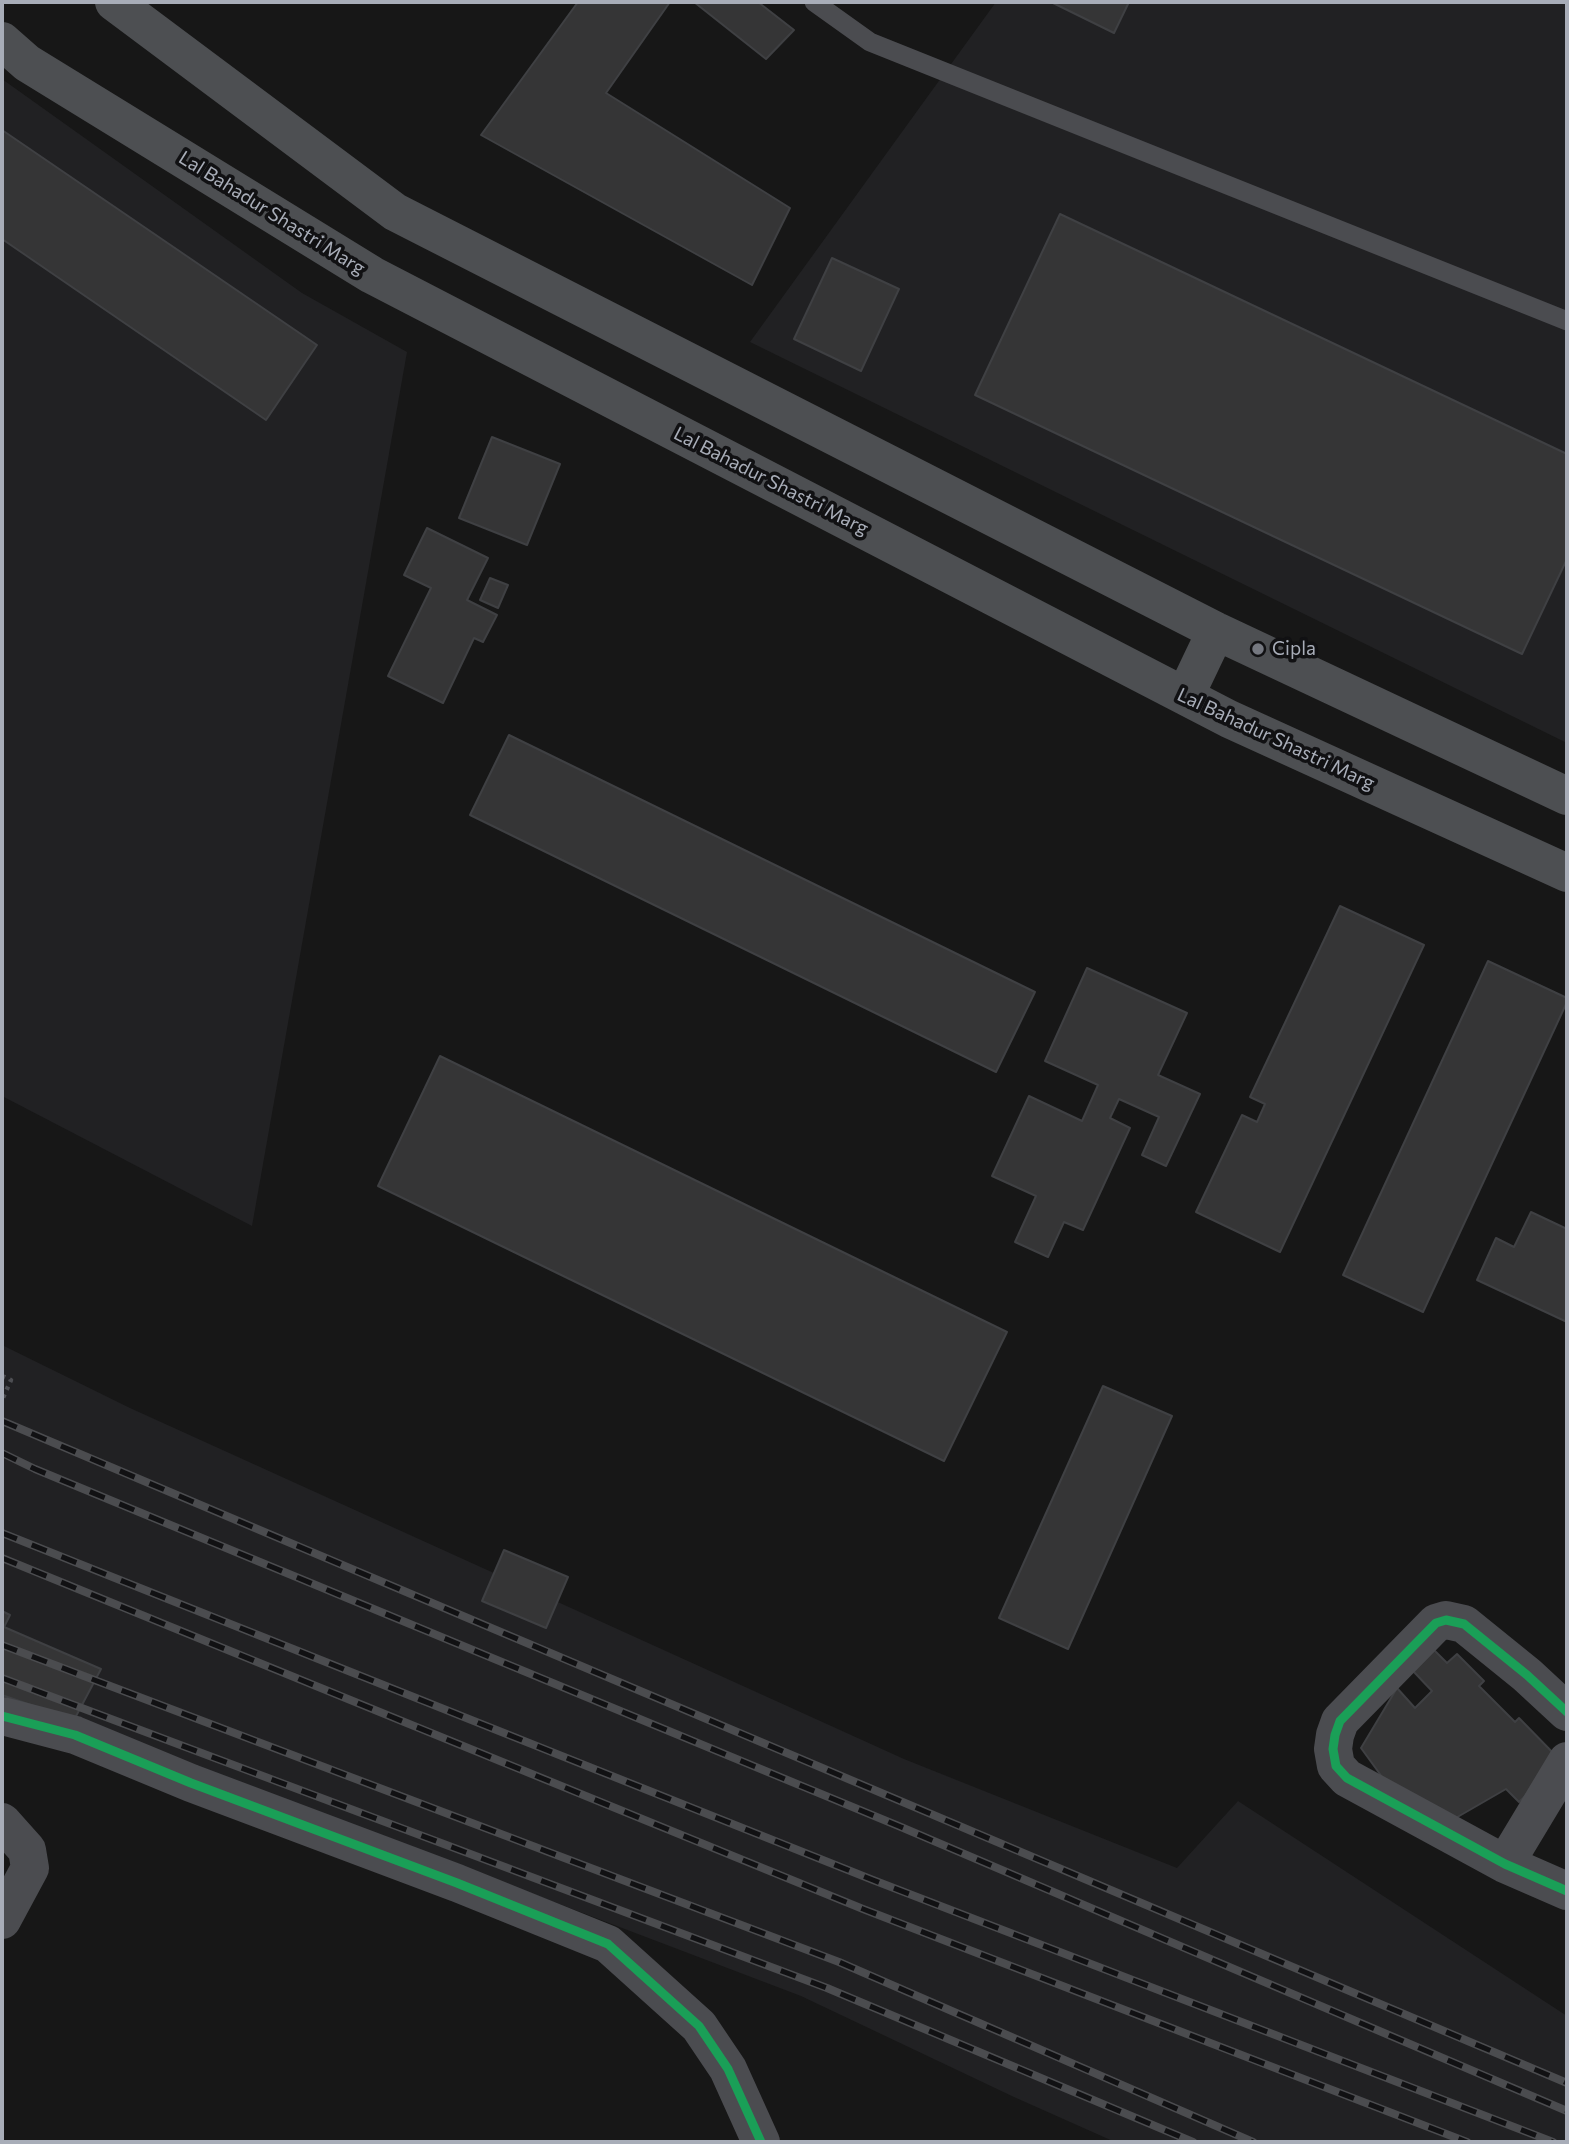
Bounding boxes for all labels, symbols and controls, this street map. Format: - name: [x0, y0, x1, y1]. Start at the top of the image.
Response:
- street label: Lal Bahadur Shastri Marg: [175, 146, 369, 280]
- street label: Lal Bahadur Shastri Marg: [670, 422, 872, 540]
- place label: Cipla: [1272, 638, 1316, 660]
- marker: Cipla: [1250, 641, 1266, 657]
- street label: Lal Bahadur Shastri Marg: [1174, 683, 1378, 795]

